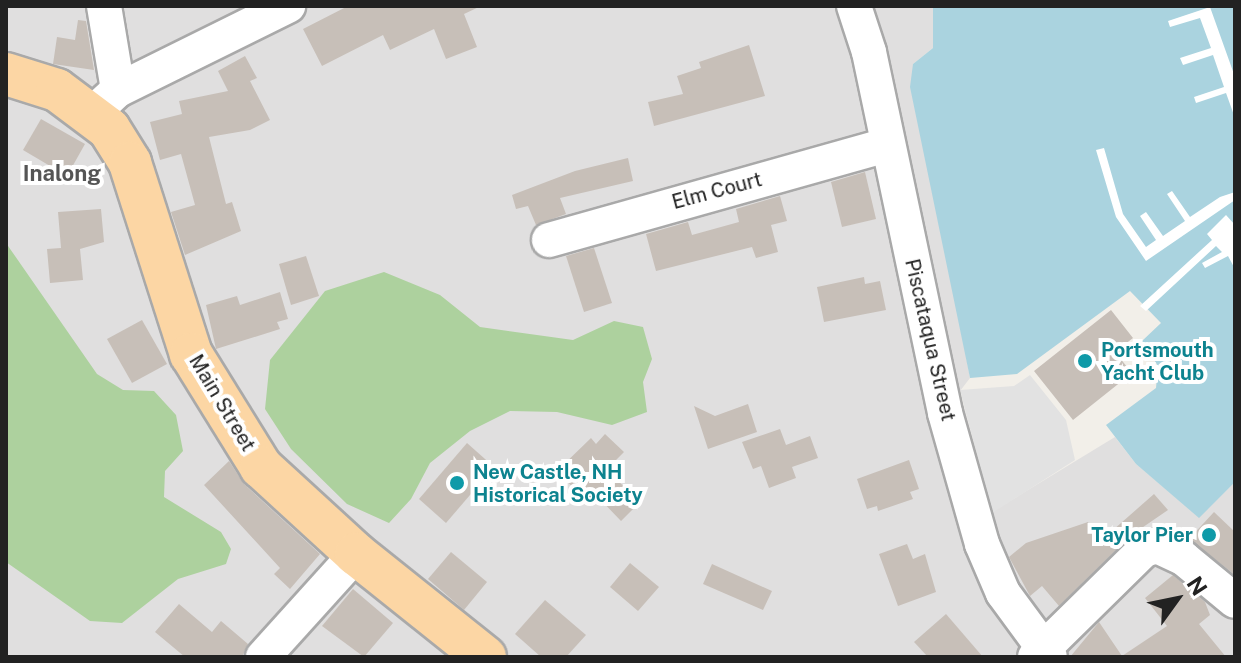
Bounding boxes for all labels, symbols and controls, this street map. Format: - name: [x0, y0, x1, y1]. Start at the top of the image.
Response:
- district label: Inalong: [23, 161, 101, 187]
- street label: Elm Court: [669, 167, 765, 215]
- street label: Piscataqua Street: [900, 257, 960, 423]
- place label: Portsmouth Yacht Club: [1101, 338, 1214, 385]
- street label: Main Street: [184, 350, 260, 456]
- marker: Portsmouth Yacht Club: [1076, 352, 1094, 370]
- place label: New Castle, NH Historical Society: [473, 460, 643, 507]
- marker: New Castle, NH Historical Society: [448, 474, 466, 492]
- place label: Taylor Pier: [1091, 523, 1193, 547]
- marker: Taylor Pier: [1200, 526, 1218, 544]
- north arrow: [1137, 559, 1217, 639]
- text: N: [1182, 572, 1213, 600]

